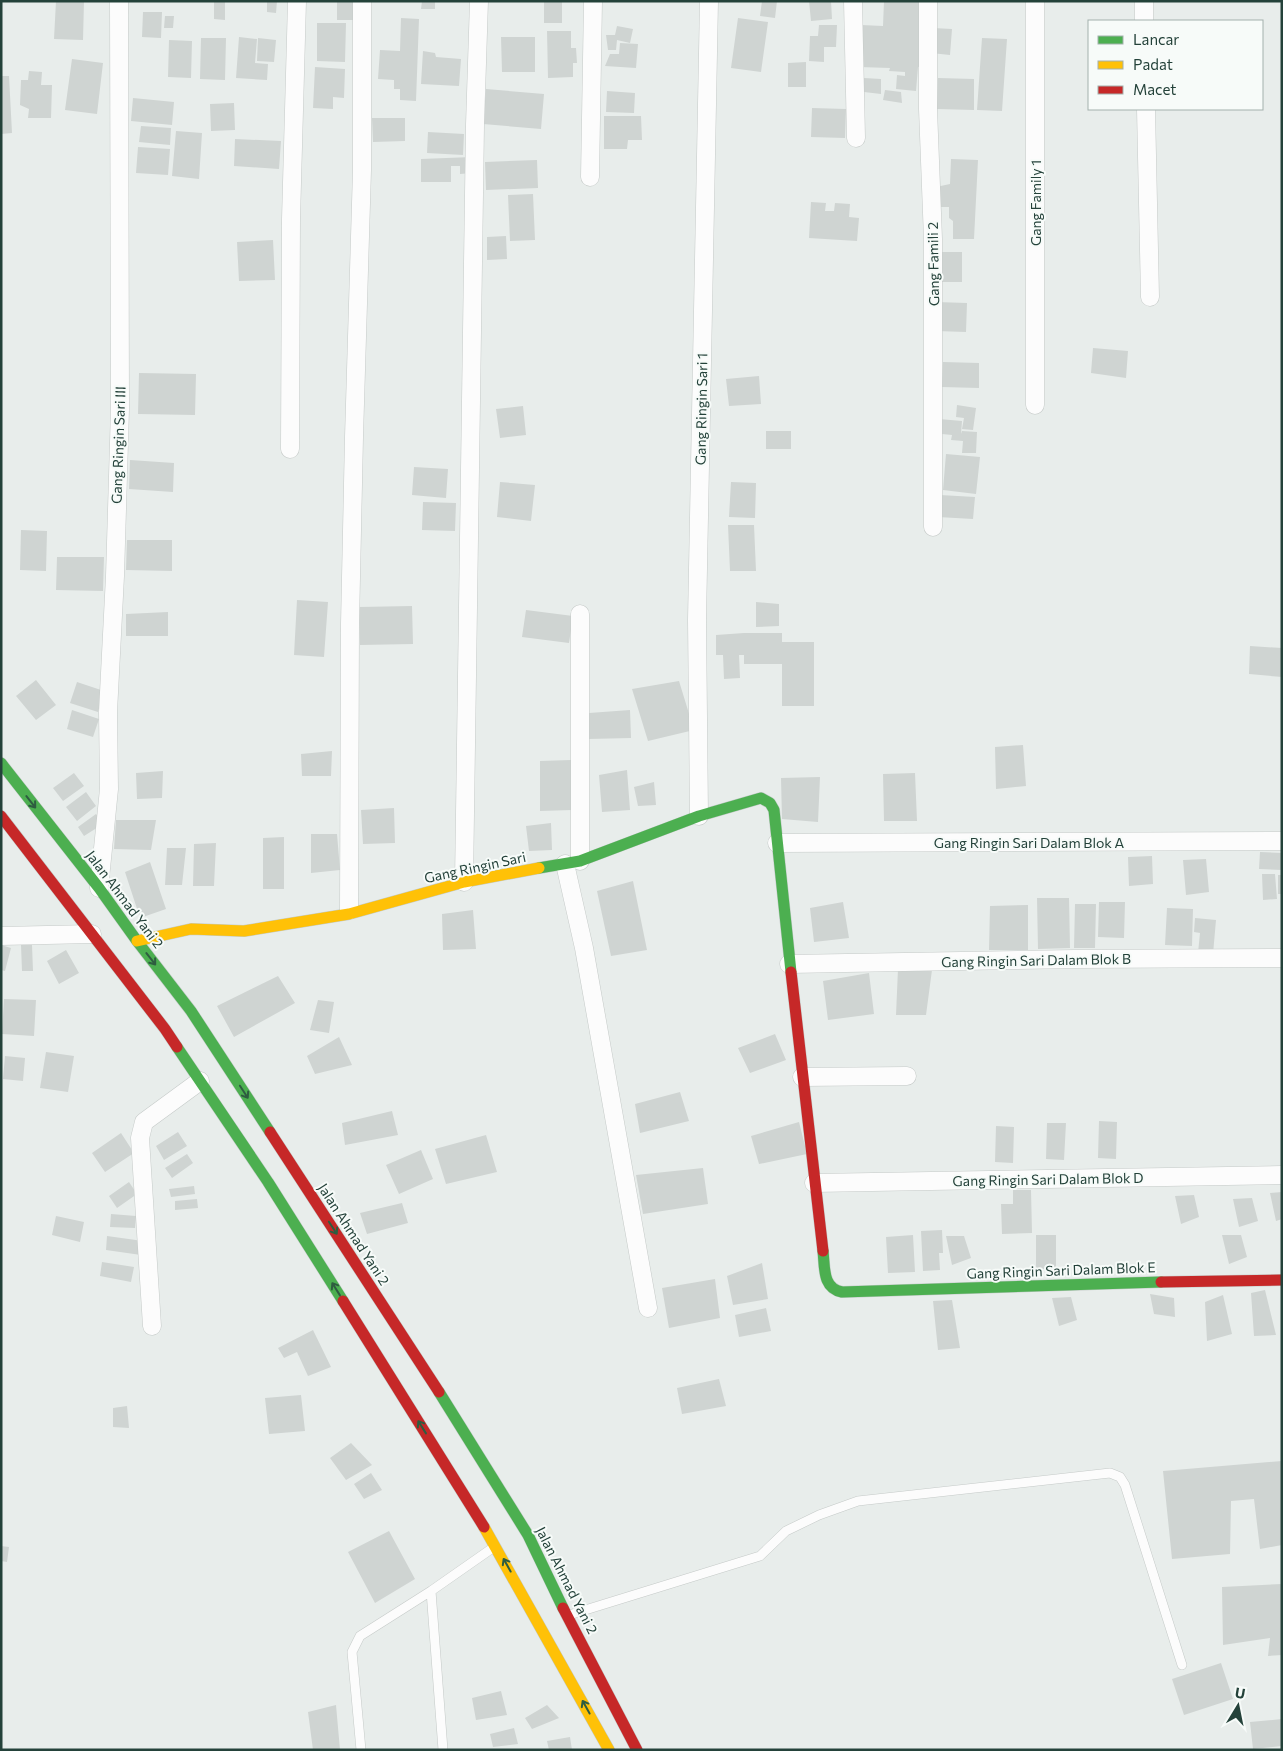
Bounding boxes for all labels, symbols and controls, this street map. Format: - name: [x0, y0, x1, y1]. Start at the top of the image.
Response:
- legend: [1088, 20, 1263, 110]
- text: Lancar: [1133, 30, 1179, 48]
- text: Padat: [1133, 55, 1173, 73]
- text: Macet: [1133, 80, 1176, 98]
- street label: Gang Family 1: [1027, 160, 1044, 246]
- street label: Gang Famili 2: [924, 221, 942, 306]
- street label: Gang Ringin Sari 1: [692, 353, 710, 465]
- street label: Gang Ringin Sari III: [107, 386, 129, 504]
- one-way arrow: [26, 795, 36, 809]
- street label: Gang Ringin Sari Dalam Blok A: [934, 834, 1125, 851]
- street label: Jalan Ahmad Yani 2: [83, 847, 167, 951]
- street label: Gang Ringin Sari: [423, 848, 527, 886]
- street label: Gang Ringin Sari Dalam Blok B: [941, 950, 1131, 970]
- one-way arrow: [146, 952, 156, 966]
- one-way arrow: [239, 1085, 249, 1099]
- street label: Gang Ringin Sari Dalam Blok D: [952, 1169, 1144, 1189]
- street label: Jalan Ahmad Yani 2: [315, 1180, 393, 1288]
- one-way arrow: [327, 1221, 338, 1235]
- street label: Gang Ringin Sari Dalam Blok E: [966, 1258, 1156, 1282]
- one-way arrow: [330, 1282, 340, 1296]
- one-way arrow: [417, 1420, 427, 1434]
- street label: Jalan Ahmad Yani 2: [533, 1524, 601, 1637]
- one-way arrow: [502, 1558, 511, 1573]
- north arrow: [1213, 1681, 1263, 1731]
- text: U: [1234, 1683, 1247, 1702]
- one-way arrow: [581, 1700, 590, 1715]

